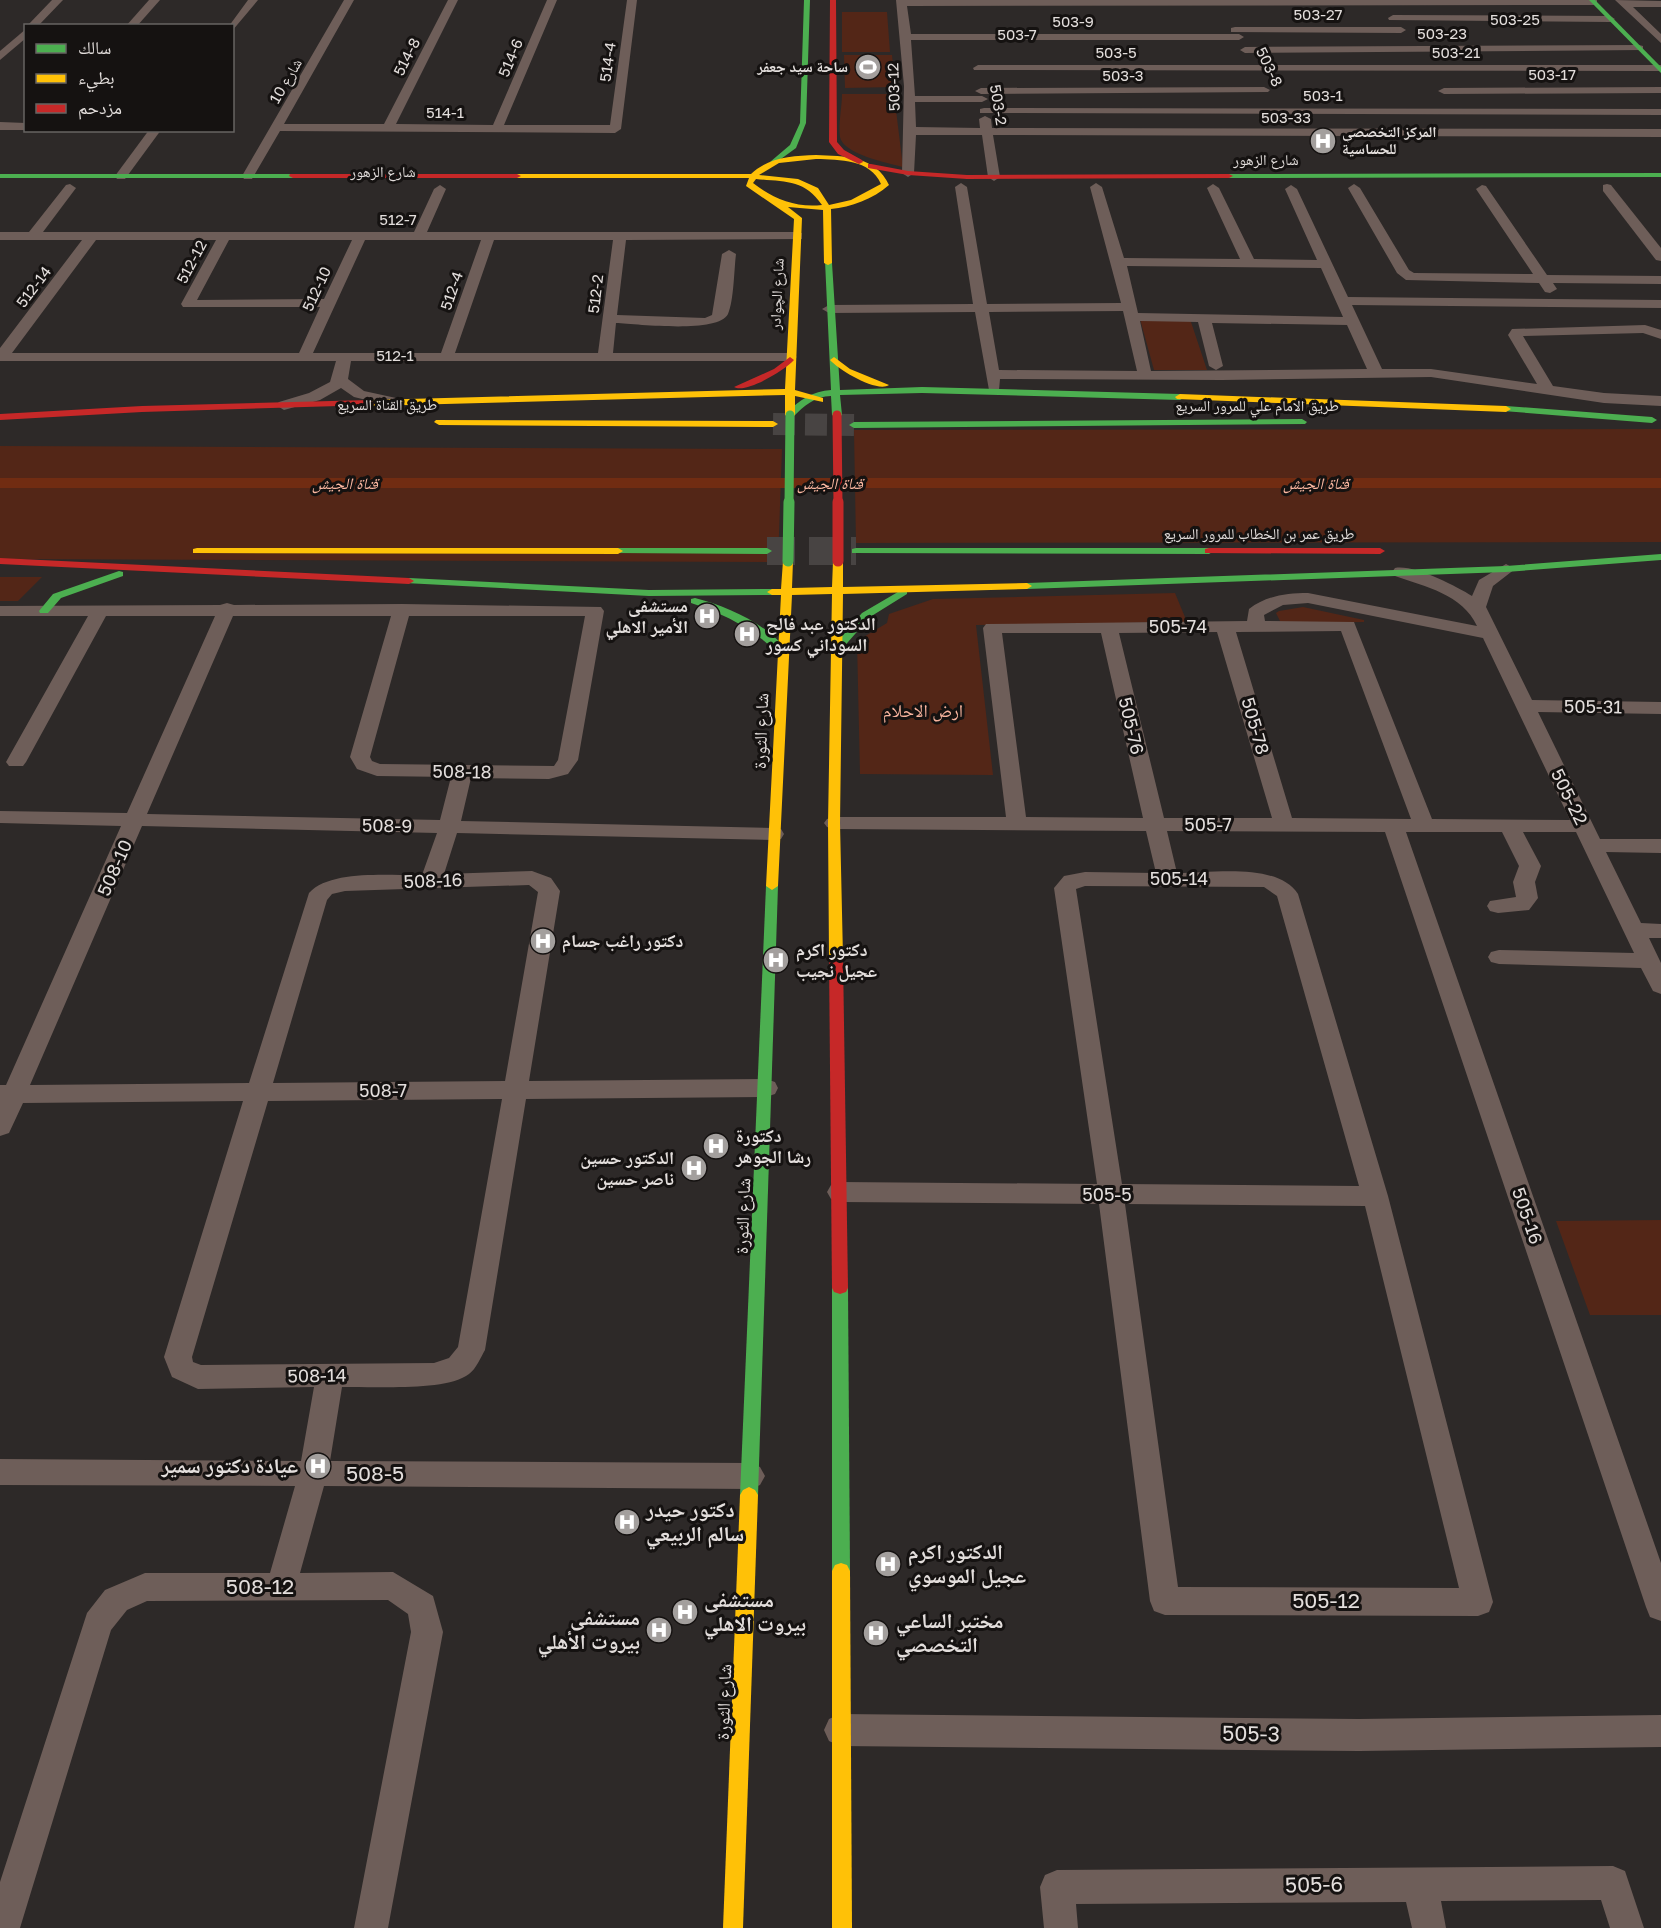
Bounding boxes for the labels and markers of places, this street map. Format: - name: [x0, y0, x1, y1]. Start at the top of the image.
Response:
- sports icon: ساحة سيد جعفر: [853, 52, 883, 82]
- place label: ساحة سيد جعفر: [756, 57, 848, 75]
- place label: المركز التخصصي للحساسية: [1342, 122, 1436, 157]
- hospital icon: المركز التخصصي للحساسية: [1308, 126, 1338, 156]
- place label: مستشفى الأمير الاهلي: [605, 594, 688, 641]
- hospital icon: مستشفى الأمير الاهلي: [692, 601, 722, 631]
- place label: الدكتور عبد فالح السوداني كسور: [765, 612, 876, 659]
- hospital icon: الدكتور عبد فالح السوداني كسور: [732, 619, 762, 649]
- hospital icon: دكتور راغب جسام: [528, 926, 558, 956]
- place label: دكتور راغب جسام: [562, 929, 683, 953]
- place label: دكتور اكرم عجيل نجيب: [796, 938, 877, 982]
- hospital icon: دكتور اكرم عجيل نجيب: [761, 945, 791, 975]
- place label: دكتورة رشا الجوهر: [735, 1124, 811, 1167]
- hospital icon: دكتورة رشا الجوهر: [701, 1131, 731, 1161]
- place label: الدكتور حسين ناصر حسين: [580, 1146, 674, 1190]
- hospital icon: الدكتور حسين ناصر حسين: [679, 1153, 709, 1183]
- hospital icon: عيادة دكتور سمير: [303, 1451, 333, 1481]
- place label: عيادة دكتور سمير: [161, 1452, 298, 1478]
- place label: دكتور حيدر سالم الربيعي: [645, 1496, 744, 1550]
- hospital icon: دكتور حيدر سالم الربيعي: [612, 1507, 642, 1537]
- place label: الدكتور اكرم عجيل الموسوي: [908, 1538, 1026, 1592]
- hospital icon: الدكتور اكرم عجيل الموسوي: [873, 1549, 903, 1579]
- place label: مستشفى بيروت الاهلي: [704, 1586, 806, 1640]
- hospital icon: مستشفى بيروت الاهلي: [670, 1597, 700, 1627]
- place label: مستشفى بيروت الأهلي: [538, 1604, 640, 1658]
- place label: مختبر الساعي التخصصي: [896, 1607, 1004, 1661]
- hospital icon: مستشفى بيروت الأهلي: [644, 1615, 674, 1645]
- hospital icon: مختبر الساعي التخصصي: [861, 1618, 891, 1648]

